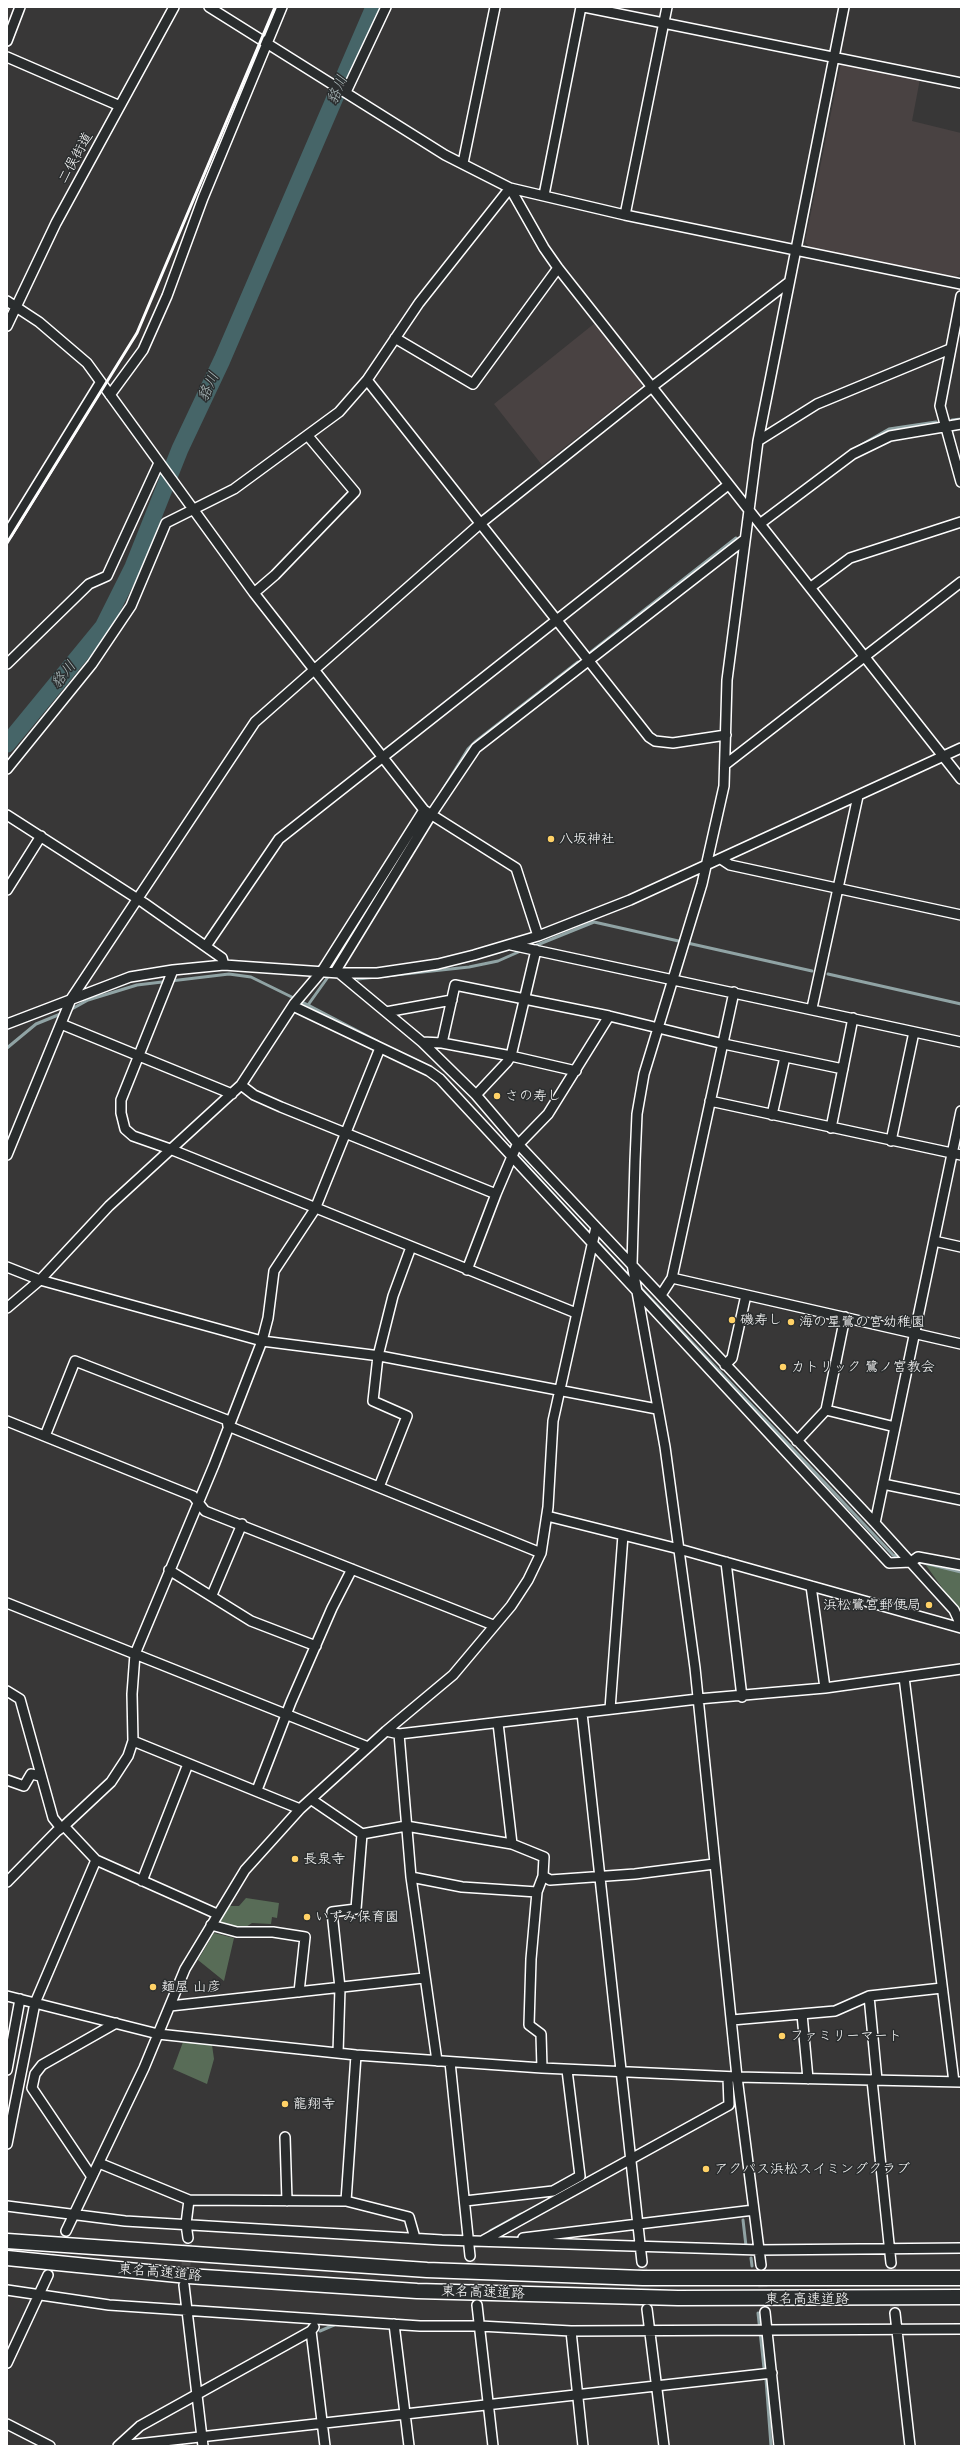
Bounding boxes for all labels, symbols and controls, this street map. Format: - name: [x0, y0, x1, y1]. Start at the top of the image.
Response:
- water label: 貉川: [324, 73, 352, 107]
- street label: 二俣街道: [55, 129, 97, 187]
- water label: 貉川: [195, 370, 223, 404]
- water label: 貉川: [48, 658, 80, 692]
- place label: 八坂神社: [559, 831, 615, 847]
- marker: 八坂神社: [546, 834, 556, 844]
- place label: さの寿し: [505, 1088, 561, 1104]
- marker: さの寿し: [492, 1091, 502, 1101]
- place label: 磯寿し: [740, 1312, 782, 1328]
- place label: 海の星鷺の宮幼稚園: [799, 1314, 925, 1330]
- marker: 磯寿し: [727, 1315, 737, 1325]
- marker: 海の星鷺の宮幼稚園: [786, 1317, 796, 1327]
- place label: カトリック 鷺ノ宮教会: [791, 1359, 935, 1375]
- marker: カトリック 鷺ノ宮教会: [778, 1362, 788, 1372]
- place label: 浜松鷺宮郵便局: [823, 1597, 921, 1613]
- marker: 浜松鷺宮郵便局: [924, 1600, 934, 1610]
- place label: 長泉寺: [303, 1851, 345, 1867]
- marker: 長泉寺: [290, 1854, 300, 1864]
- place label: いずみ保育園: [315, 1909, 399, 1925]
- marker: いずみ保育園: [302, 1912, 312, 1922]
- place label: 麺屋 山彦: [161, 1979, 221, 1995]
- marker: 麺屋 山彦: [148, 1982, 158, 1992]
- place label: ファミリーマート: [790, 2028, 902, 2044]
- marker: ファミリーマート: [777, 2031, 787, 2041]
- place label: 龍翔寺: [293, 2096, 335, 2112]
- marker: 龍翔寺: [280, 2099, 290, 2109]
- place label: アクパス浜松スイミングクラブ: [714, 2161, 910, 2177]
- marker: アクパス浜松スイミングクラブ: [701, 2164, 711, 2174]
- street label: 東名高速道路: [117, 2261, 203, 2285]
- street label: 東名高速道路: [441, 2283, 525, 2303]
- street label: 東名高速道路: [765, 2291, 849, 2307]

